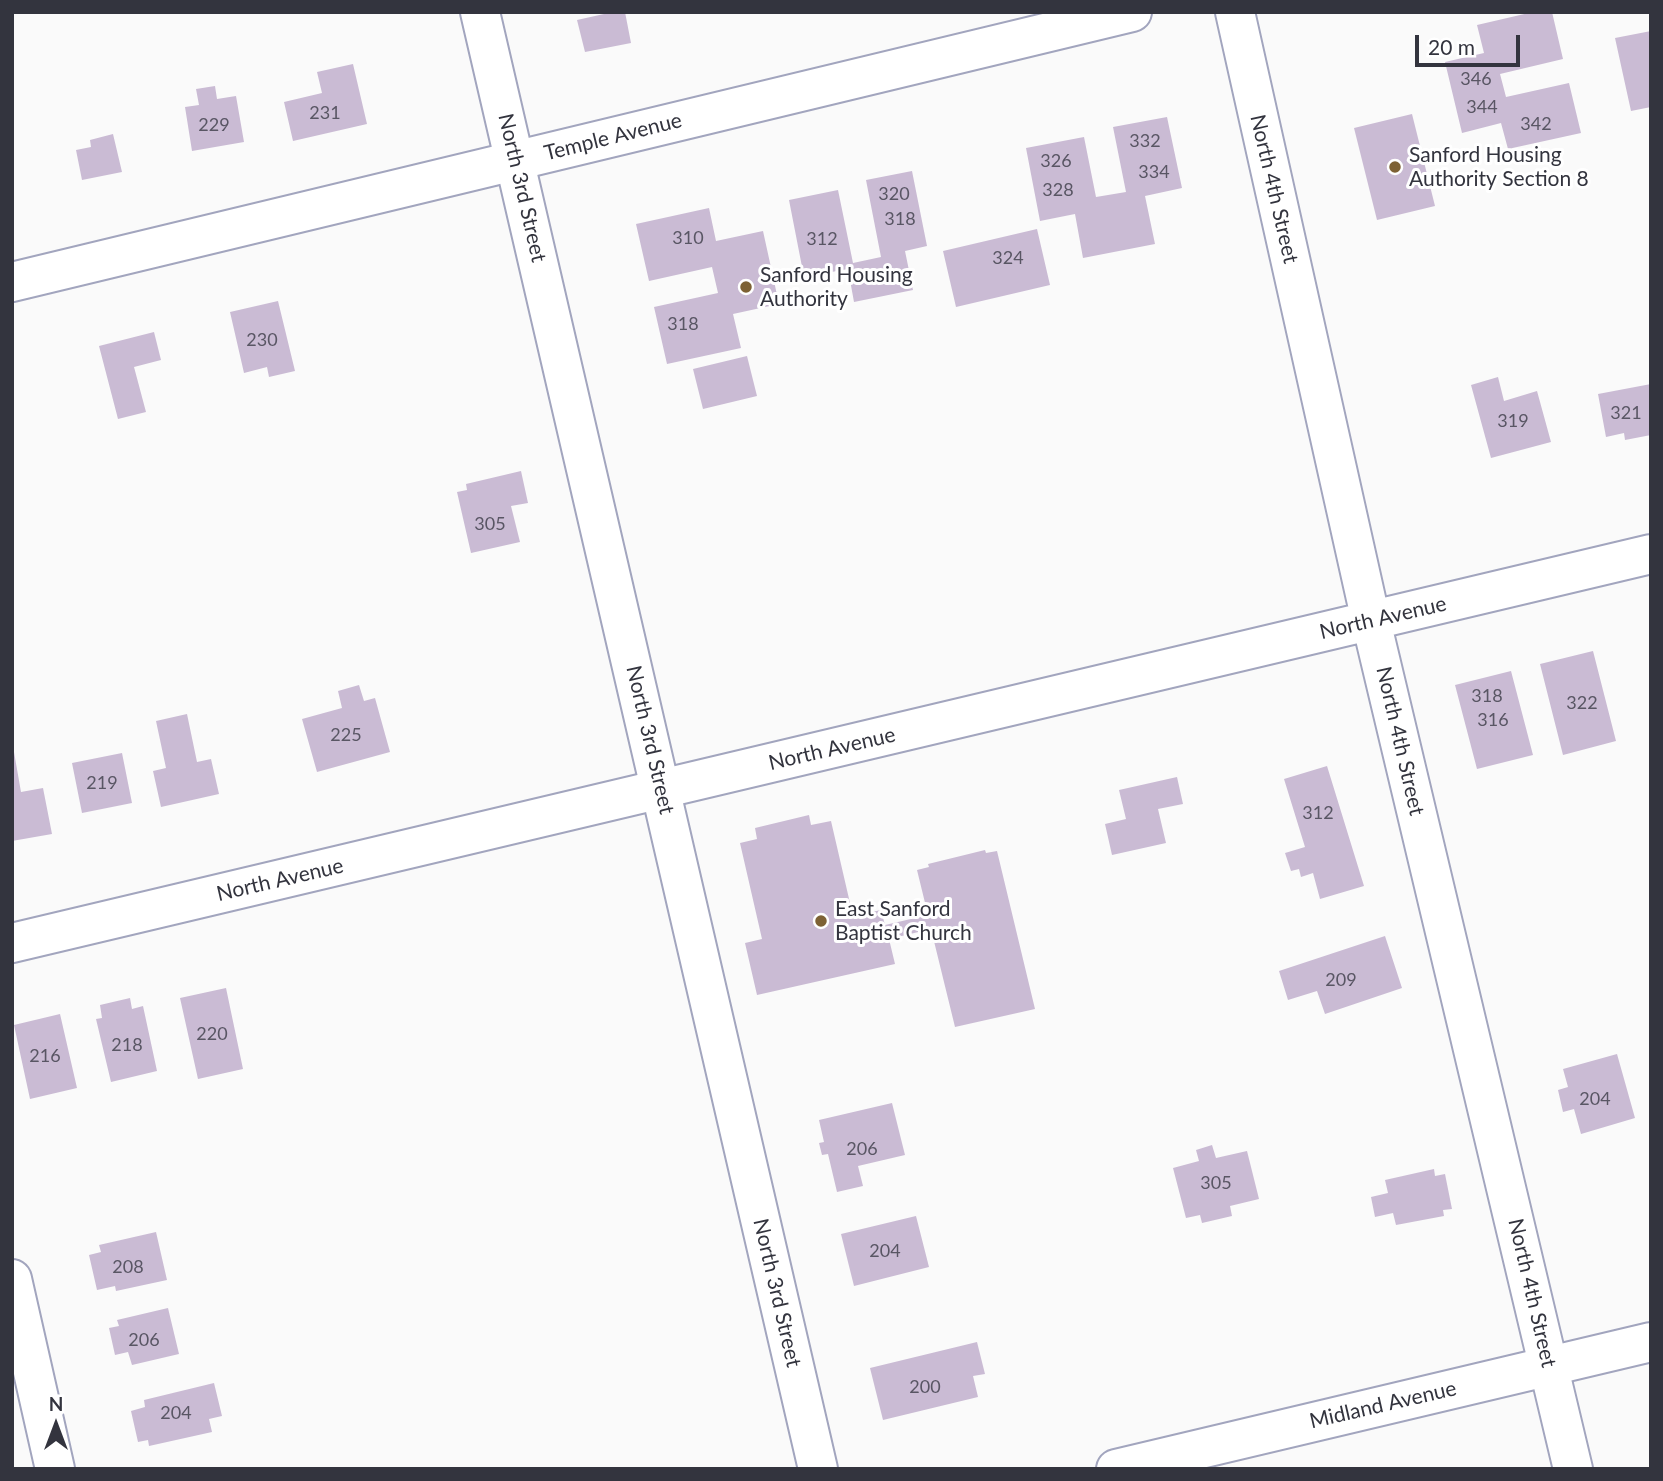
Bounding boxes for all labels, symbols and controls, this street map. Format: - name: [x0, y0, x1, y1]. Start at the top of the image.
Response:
- scale bar: [1418, 21, 1523, 65]
- text: 20 m: [1428, 34, 1475, 59]
- house number: 346: [1460, 68, 1492, 90]
- house number: 344: [1466, 96, 1498, 118]
- house number: 231: [309, 102, 341, 124]
- street label: Temple Avenue: [542, 108, 684, 166]
- street label: North 3rd Street: [493, 111, 551, 265]
- street label: North 4th Street: [1245, 112, 1303, 266]
- house number: 342: [1520, 113, 1552, 135]
- house number: 229: [198, 114, 230, 136]
- house number: 332: [1129, 130, 1161, 152]
- place label: Sanford Housing Authority Section 8: [1409, 142, 1589, 192]
- house number: 326: [1040, 150, 1072, 172]
- marker: Sanford Housing Authority Section 8: [1387, 159, 1403, 175]
- house number: 334: [1138, 161, 1170, 183]
- house number: 328: [1042, 179, 1074, 201]
- house number: 320: [878, 183, 910, 205]
- house number: 318: [884, 208, 916, 230]
- house number: 310: [672, 227, 704, 249]
- house number: 312: [806, 228, 838, 250]
- house number: 324: [992, 247, 1024, 269]
- place label: Sanford Housing Authority: [760, 262, 913, 312]
- marker: Sanford Housing Authority: [738, 279, 754, 295]
- house number: 318: [667, 313, 699, 335]
- house number: 230: [246, 329, 278, 351]
- house number: 321: [1610, 402, 1642, 424]
- house number: 319: [1497, 410, 1529, 432]
- house number: 305: [474, 513, 506, 535]
- street label: North Avenue: [1317, 591, 1449, 645]
- street label: North 3rd Street: [621, 663, 679, 817]
- street label: North 4th Street: [1371, 664, 1429, 818]
- house number: 318: [1471, 685, 1503, 707]
- house number: 322: [1566, 692, 1598, 714]
- house number: 316: [1477, 709, 1509, 731]
- street label: North Avenue: [766, 722, 898, 776]
- house number: 225: [330, 724, 362, 746]
- house number: 219: [86, 772, 118, 794]
- house number: 312: [1302, 802, 1334, 824]
- street label: North Avenue: [214, 853, 346, 907]
- place label: East Sanford Baptist Church: [835, 896, 972, 946]
- marker: East Sanford Baptist Church: [813, 913, 829, 929]
- house number: 209: [1325, 969, 1357, 991]
- house number: 220: [196, 1023, 228, 1045]
- house number: 218: [111, 1034, 143, 1056]
- house number: 216: [29, 1045, 61, 1067]
- house number: 204: [1579, 1088, 1611, 1110]
- house number: 206: [846, 1138, 878, 1160]
- house number: 305: [1200, 1172, 1232, 1194]
- street label: North 3rd Street: [748, 1216, 806, 1370]
- street label: North 4th Street: [1503, 1216, 1561, 1370]
- house number: 204: [869, 1240, 901, 1262]
- house number: 208: [112, 1256, 144, 1278]
- house number: 206: [128, 1329, 160, 1351]
- house number: 200: [909, 1376, 941, 1398]
- street label: Midland Avenue: [1307, 1376, 1459, 1434]
- north arrow: [21, 1390, 91, 1460]
- text: N: [49, 1392, 63, 1415]
- house number: 204: [160, 1402, 192, 1424]

